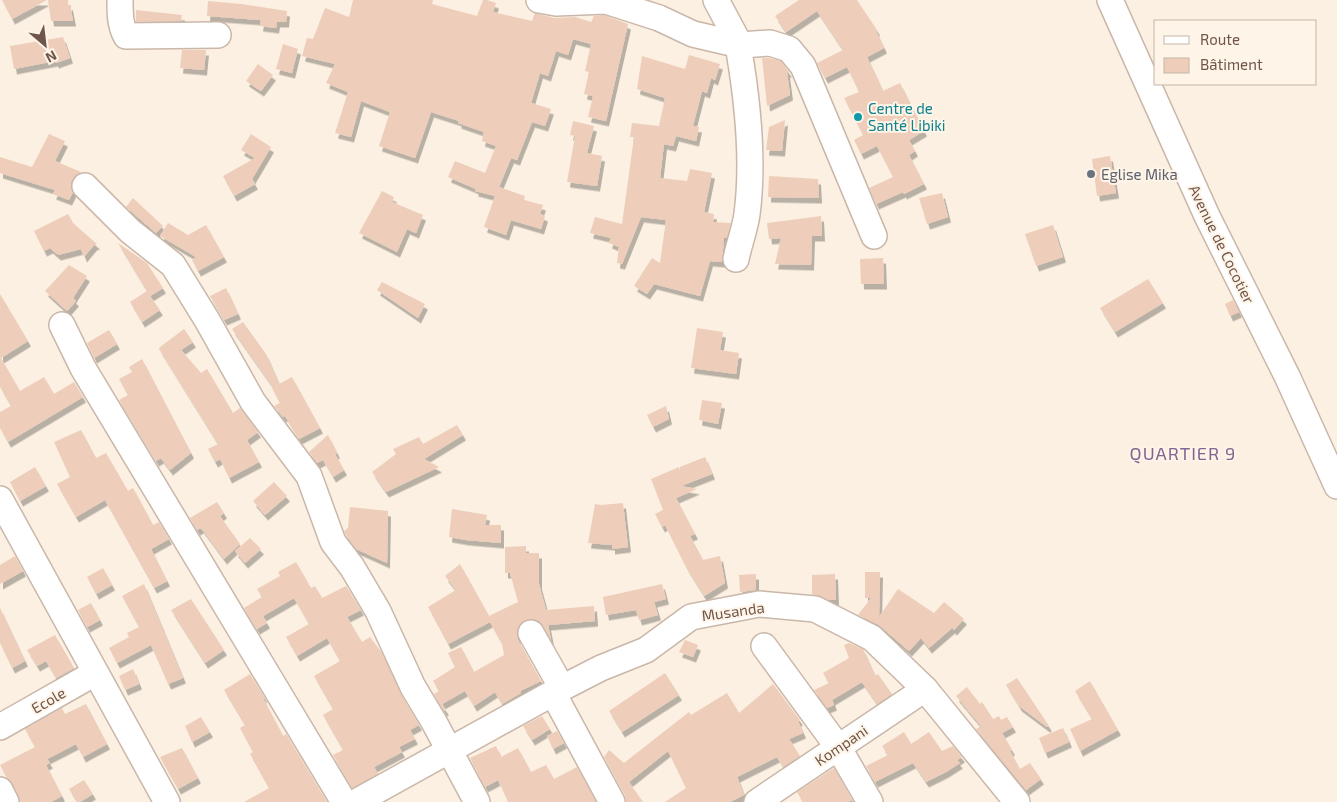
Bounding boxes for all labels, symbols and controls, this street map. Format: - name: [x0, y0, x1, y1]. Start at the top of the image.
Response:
- north arrow: [20, 20, 70, 70]
- legend: [1154, 20, 1317, 85]
- text: Route: [1200, 30, 1240, 48]
- text: N: [43, 47, 60, 67]
- text: Bâtiment: [1200, 55, 1263, 73]
- place label: Centre de Santé Libiki: [868, 99, 946, 134]
- marker: Centre de Santé Libiki: [852, 111, 864, 123]
- place label: Eglise Mika: [1101, 165, 1178, 183]
- marker: Eglise Mika: [1085, 168, 1097, 180]
- street label: Avenue de Cocotier: [1185, 182, 1259, 306]
- district label: QUARTIER 9: [1130, 442, 1236, 464]
- street label: Musanda: [700, 598, 766, 624]
- street label: Ecole: [28, 683, 68, 717]
- street label: Kompani: [811, 721, 871, 769]

